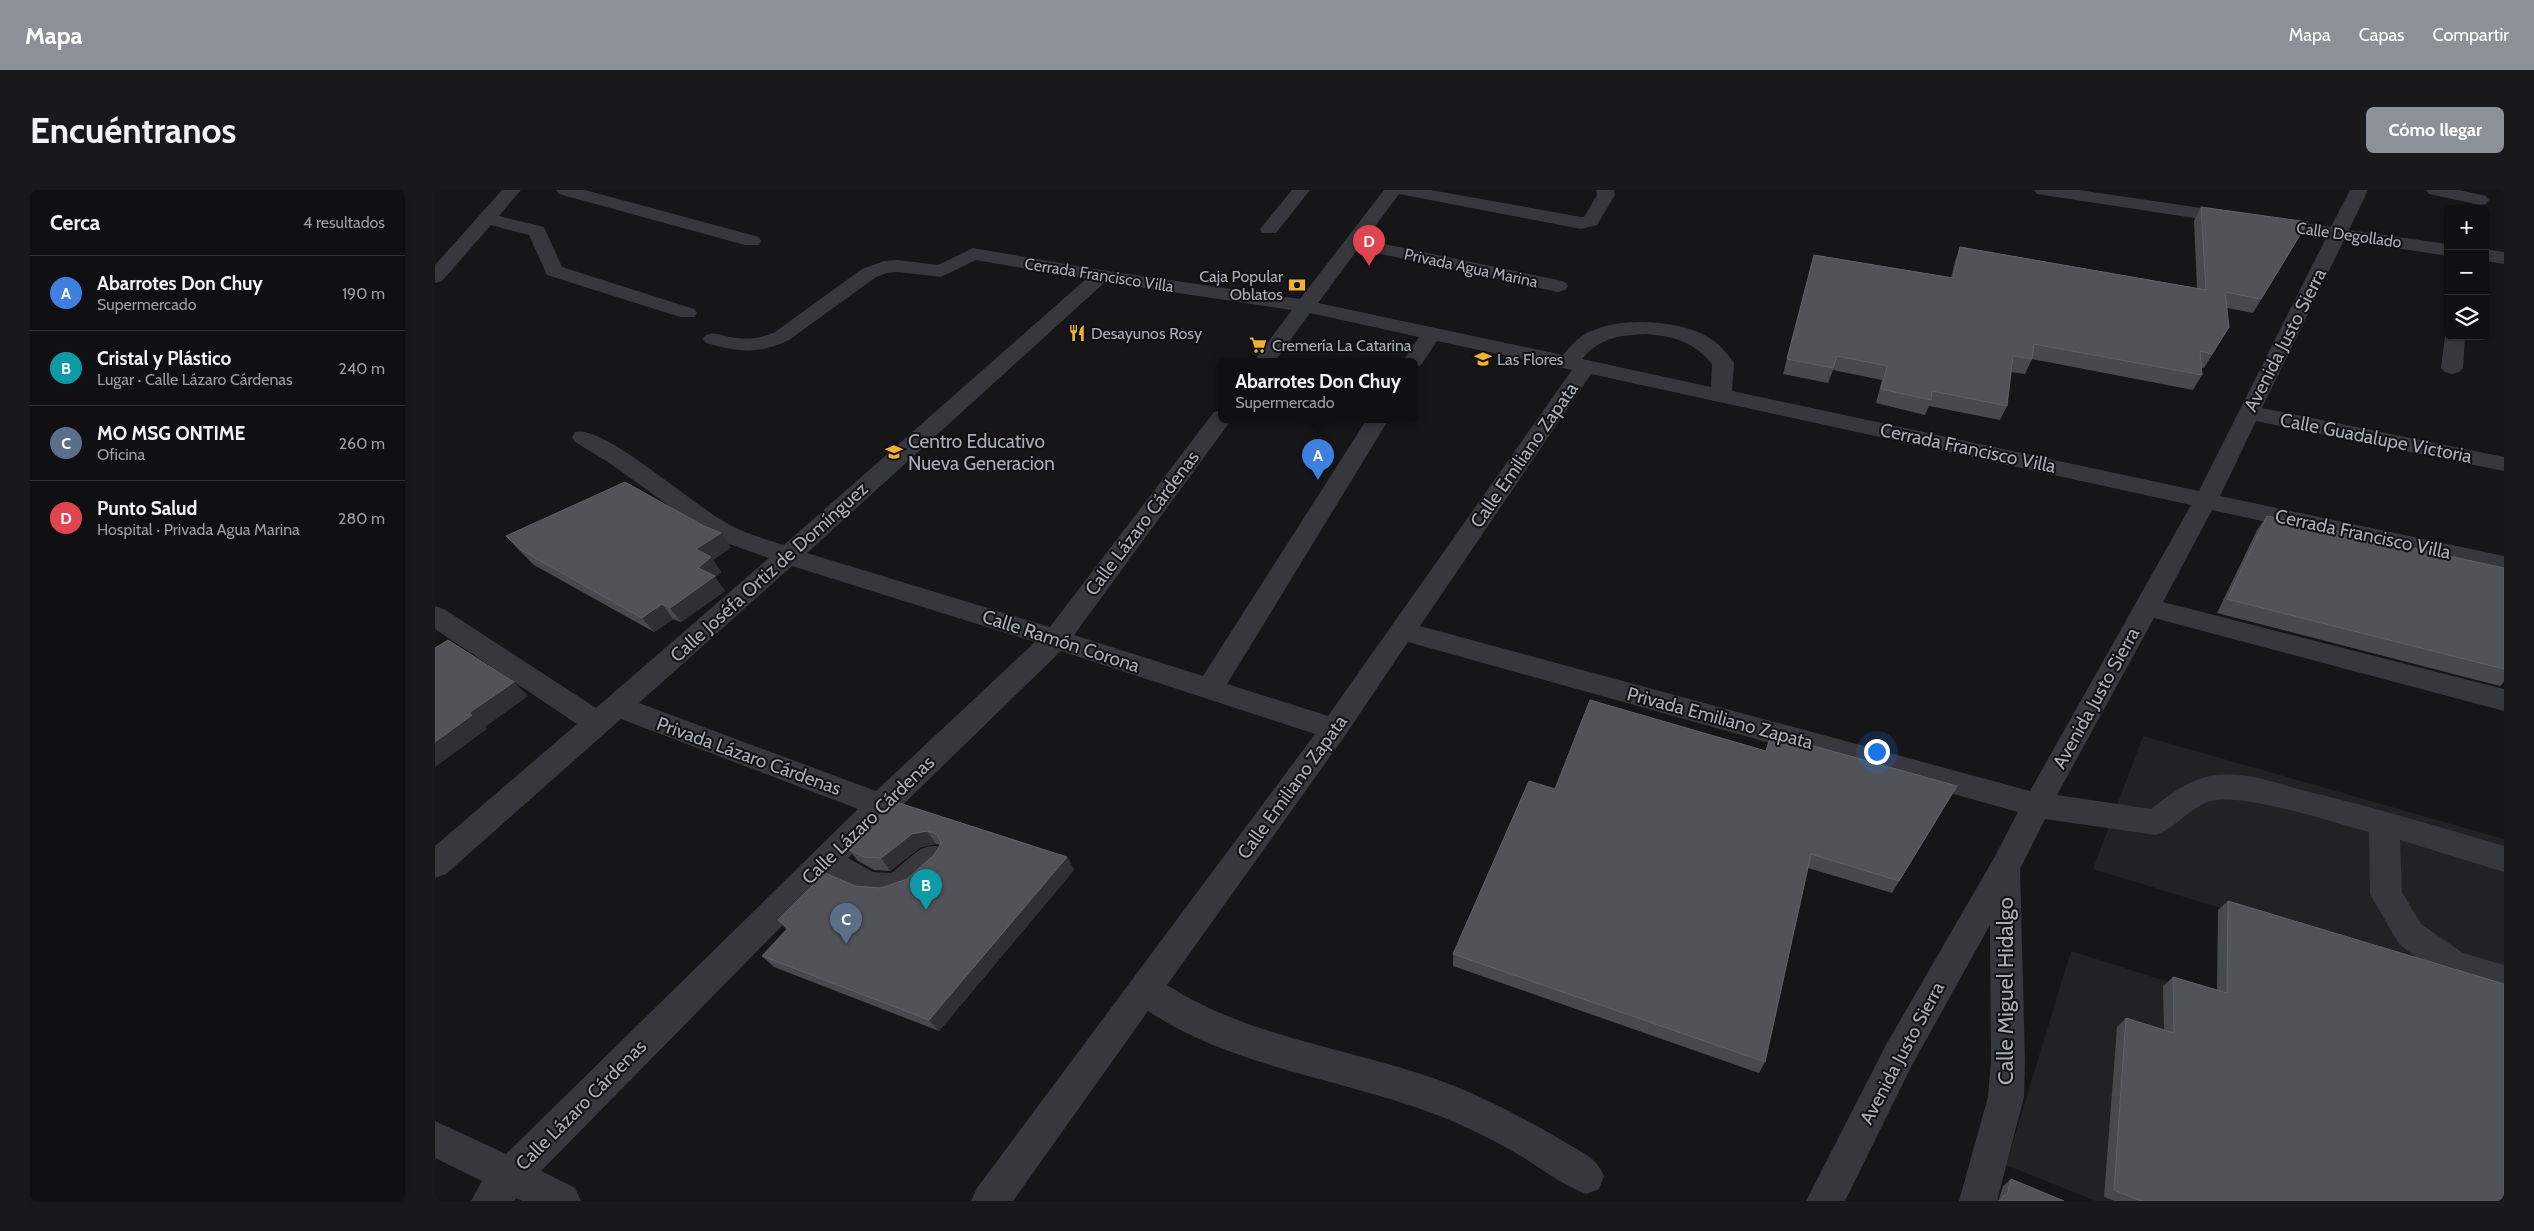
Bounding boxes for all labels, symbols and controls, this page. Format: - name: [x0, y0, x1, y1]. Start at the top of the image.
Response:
- text: Mapa: [25, 21, 82, 50]
- text: Mapa: [2289, 24, 2331, 46]
- text: Capas: [2359, 24, 2405, 46]
- text: Compartir: [2433, 24, 2509, 46]
- button: Cómo llegar: [2366, 107, 2504, 153]
- text: Encuéntranos: [30, 109, 236, 152]
- map controls: [2444, 205, 2489, 340]
- button: +: [2444, 205, 2489, 250]
- text: Cerca: [50, 210, 100, 235]
- text: 4 resultados: [303, 213, 385, 232]
- street label: Calle Degollado: [2295, 218, 2403, 252]
- pin: D: [1353, 225, 1385, 266]
- street label: Privada Agua Marina: [1402, 245, 1540, 292]
- button: −: [2444, 250, 2489, 295]
- street label: Cerrada Francisco Villa: [1023, 254, 1175, 296]
- street label: Avenida Justo Sierra: [2239, 264, 2331, 416]
- place label: Caja Popular Oblatos: [1199, 267, 1284, 304]
- text: Abarrotes Don Chuy: [97, 272, 263, 295]
- bank icon: Caja Popular Oblatos: [1287, 275, 1307, 295]
- text: A: [61, 284, 71, 303]
- text: 190 m: [342, 284, 385, 303]
- text: Supermercado: [97, 295, 197, 314]
- button: layers: [2444, 295, 2489, 340]
- restaurant icon: Desayunos Rosy: [1067, 323, 1087, 343]
- place label: Desayunos Rosy: [1091, 324, 1202, 343]
- supermarket icon: Cremería La Catarina: [1248, 335, 1268, 355]
- place label: Cremería La Catarina: [1272, 336, 1412, 355]
- text: Cristal y Plástico: [97, 347, 231, 370]
- school or university icon: Las Flores: [1473, 349, 1493, 369]
- place label: Las Flores: [1497, 350, 1564, 369]
- popup: [1218, 358, 1418, 423]
- text: B: [61, 359, 71, 378]
- text: 240 m: [339, 359, 385, 378]
- text: Lugar · Calle Lázaro Cárdenas: [97, 370, 293, 389]
- text: Abarrotes Don Chuy: [1235, 370, 1401, 393]
- street label: Calle Emiliano Zapata: [1465, 378, 1583, 532]
- text: Supermercado: [1235, 393, 1335, 412]
- street label: Calle Guadalupe Victoria: [2278, 408, 2474, 468]
- street label: Cerrada Francisco Villa: [1878, 418, 2058, 478]
- text: MO MSG ONTIME: [97, 422, 245, 445]
- place label: Centro Educativo Nueva Generacion: [908, 430, 1055, 475]
- text: C: [61, 434, 71, 453]
- text: 260 m: [339, 434, 385, 453]
- pin: A: [1302, 439, 1334, 480]
- school or university icon: Centro Educativo Nueva Generacion: [884, 442, 904, 462]
- text: Oficina: [97, 445, 145, 464]
- street label: Calle Lázaro Cárdenas: [1080, 446, 1204, 600]
- street label: Calle Joséfa Ortiz de Domínguez: [665, 477, 873, 667]
- text: Punto Salud: [97, 497, 197, 520]
- street label: Cerrada Francisco Villa: [2273, 504, 2453, 564]
- text: D: [60, 509, 72, 528]
- text: 280 m: [338, 509, 385, 528]
- text: Hospital · Privada Agua Marina: [97, 520, 300, 539]
- street label: Calle Ramón Corona: [979, 605, 1143, 677]
- street label: Avenida Justo Sierra: [2048, 623, 2144, 773]
- street label: Privada Emiliano Zapata: [1625, 682, 1815, 754]
- street label: Calle Emiliano Zapata: [1232, 711, 1352, 863]
- street label: Privada Lázaro Cárdenas: [654, 712, 845, 800]
- your location: [1864, 739, 1890, 765]
- street label: Calle Lázaro Cárdenas: [797, 751, 939, 889]
- pin: B: [910, 869, 942, 910]
- street label: Calle Miguel Hidalgo: [1992, 897, 2019, 1085]
- pin: C: [830, 903, 862, 944]
- street label: Avenida Justo Sierra: [1855, 978, 1949, 1128]
- street label: Calle Lázaro Cárdenas: [511, 1035, 651, 1175]

